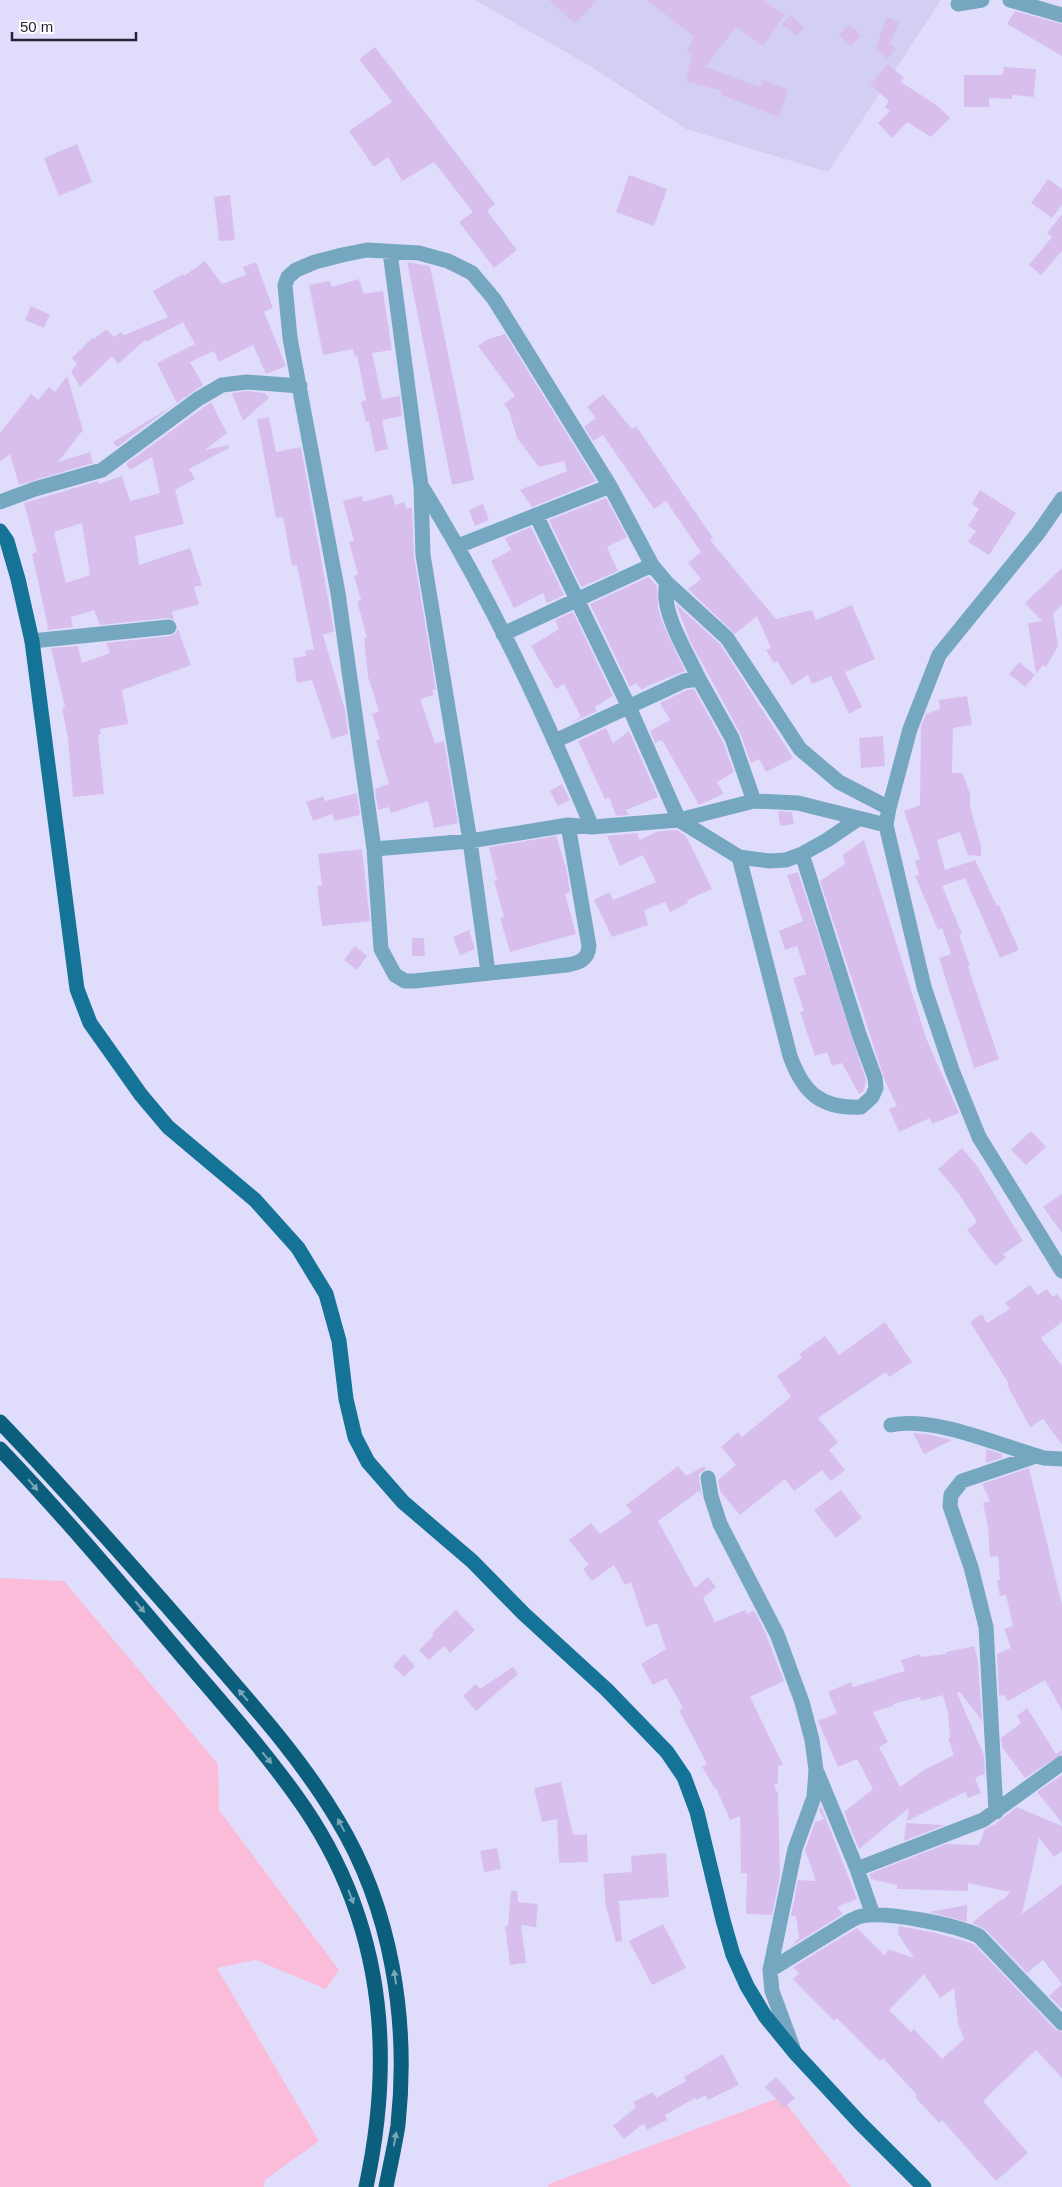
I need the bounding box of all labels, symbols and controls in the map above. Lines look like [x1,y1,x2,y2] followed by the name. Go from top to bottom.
[12,10,136,42] scale bar
[20,18,53,35] text: 50 m
[27,1478,39,1490] one-way arrow
[135,1600,146,1613] one-way arrow
[238,1689,249,1702] one-way arrow
[262,1751,273,1764] one-way arrow
[337,1818,345,1832] one-way arrow
[348,1889,355,1904] one-way arrow
[391,1969,399,1985] one-way arrow
[391,2131,399,2147] one-way arrow

